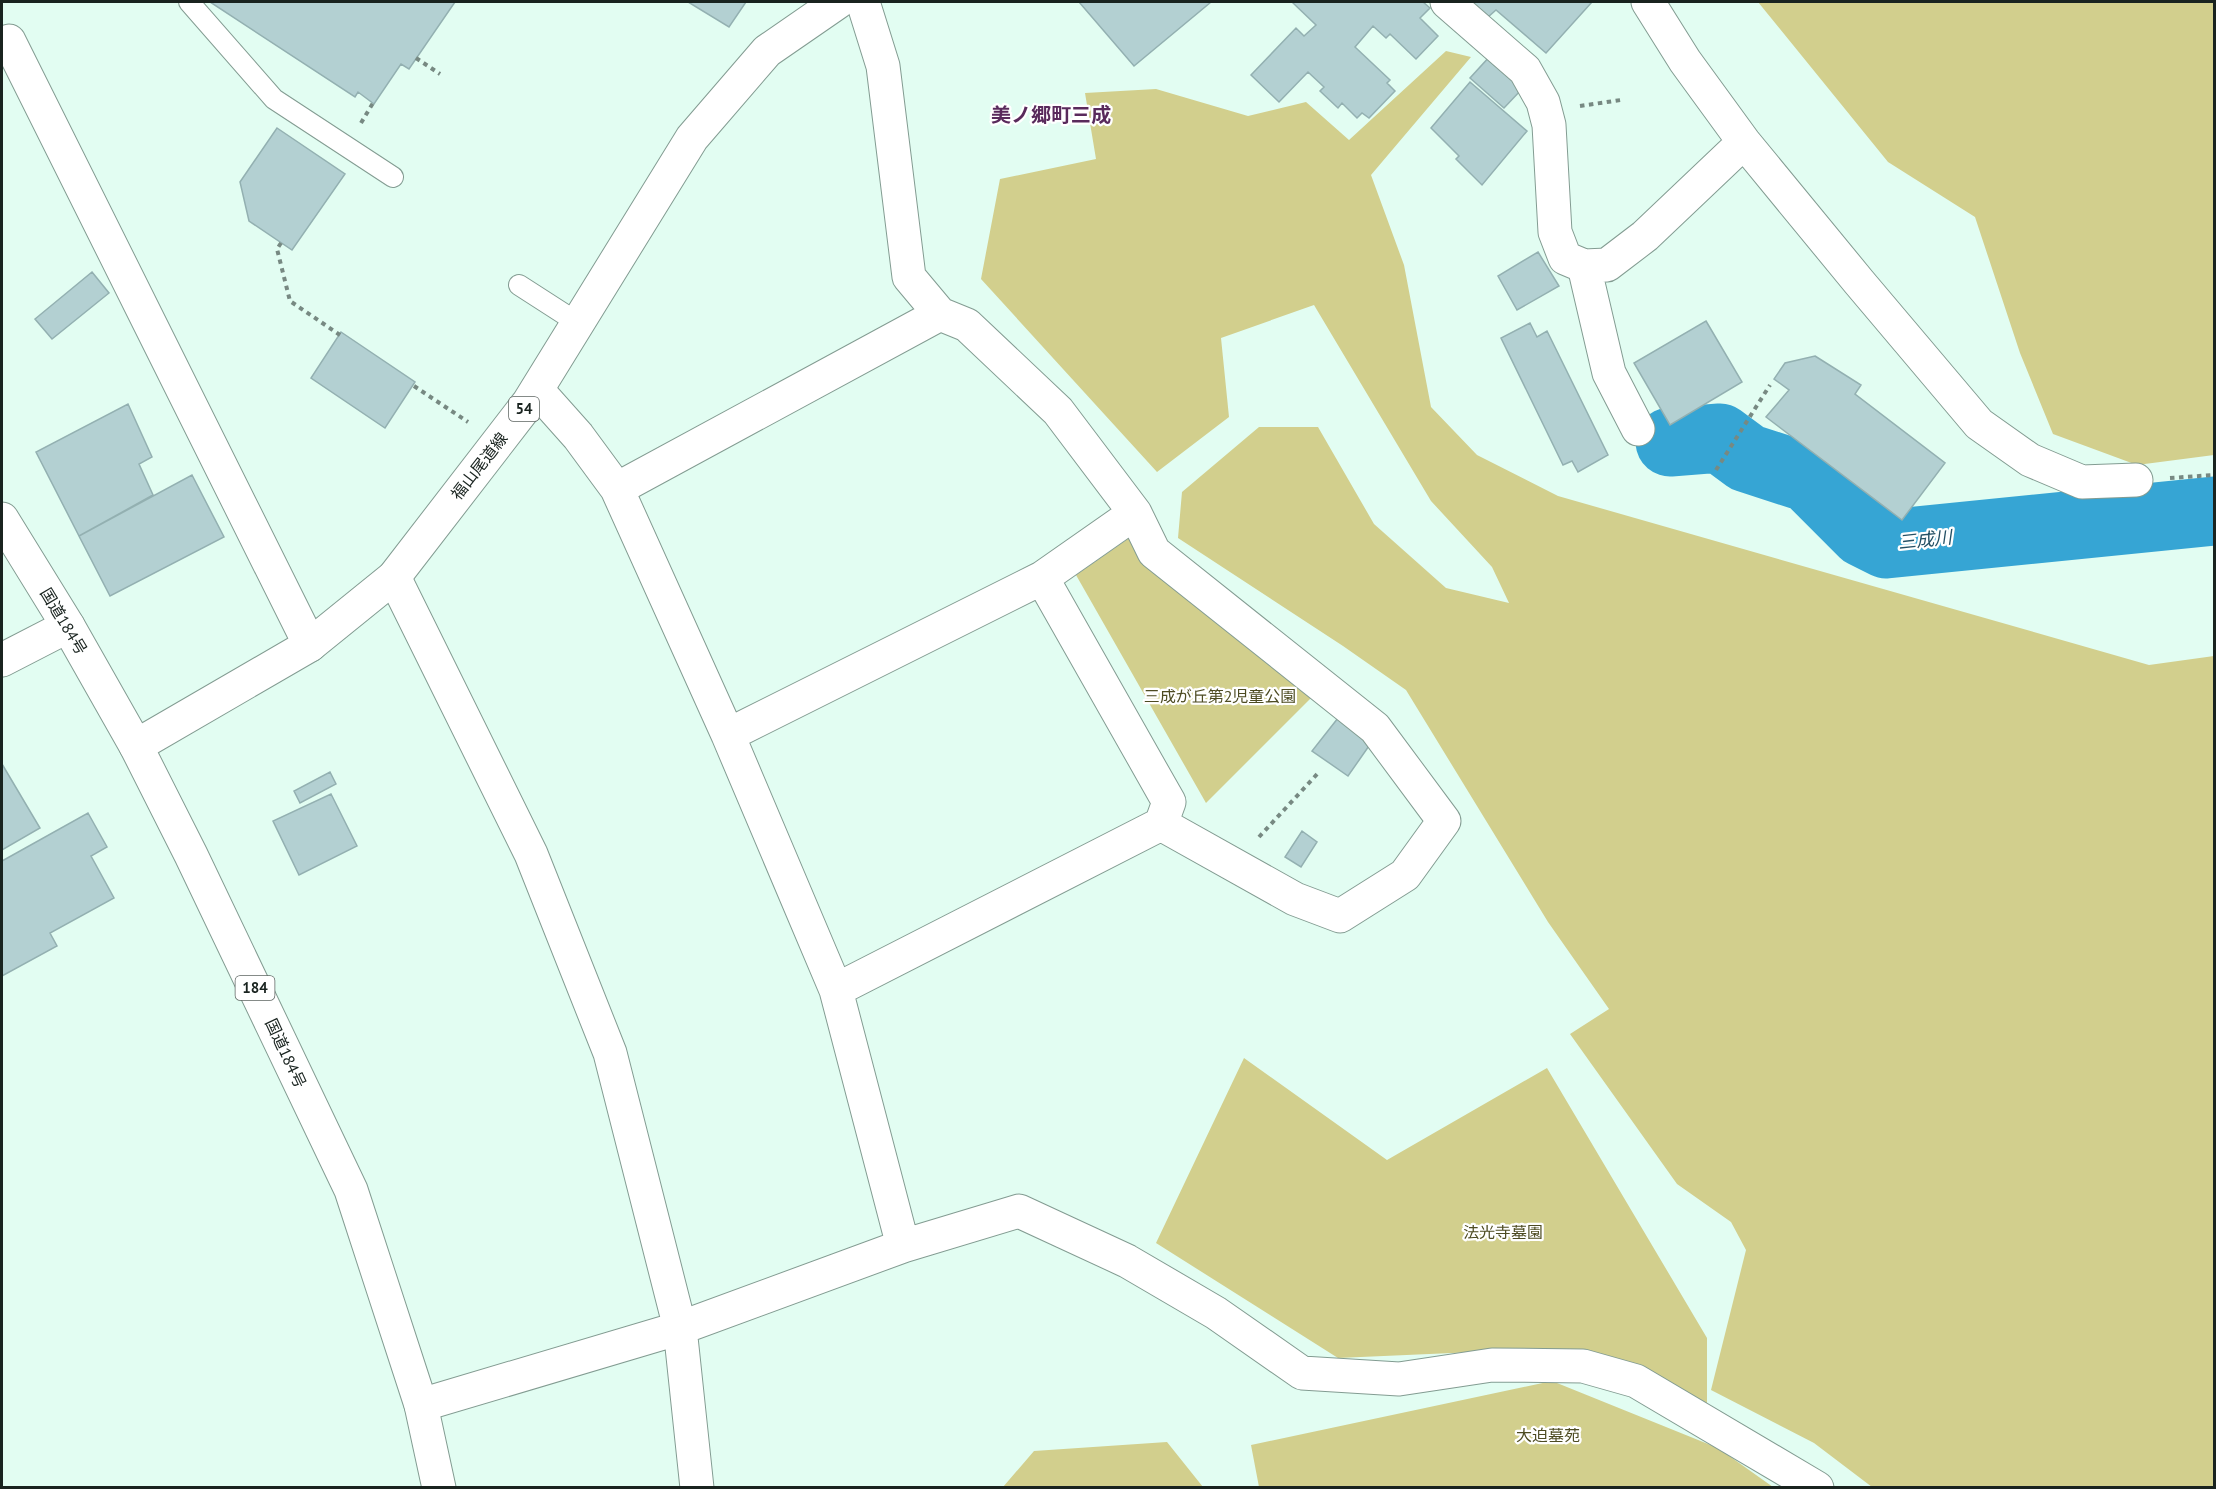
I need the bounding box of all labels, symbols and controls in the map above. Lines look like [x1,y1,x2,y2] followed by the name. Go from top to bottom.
[991,102,1111,128] district label: 美ノ郷町三成
[509,397,539,421] road number: 54
[446,428,512,504] street label: 福山尾道線
[1897,525,1955,554] water label: 三成川
[36,584,92,658] street label: 国道184号
[1144,686,1296,706] park label: 三成が丘第2児童公園
[236,976,274,1000] road number: 184
[261,1015,311,1091] street label: 国道184号
[1463,1222,1543,1242] park label: 法光寺墓園
[1516,1425,1580,1445] park label: 大迫墓苑

